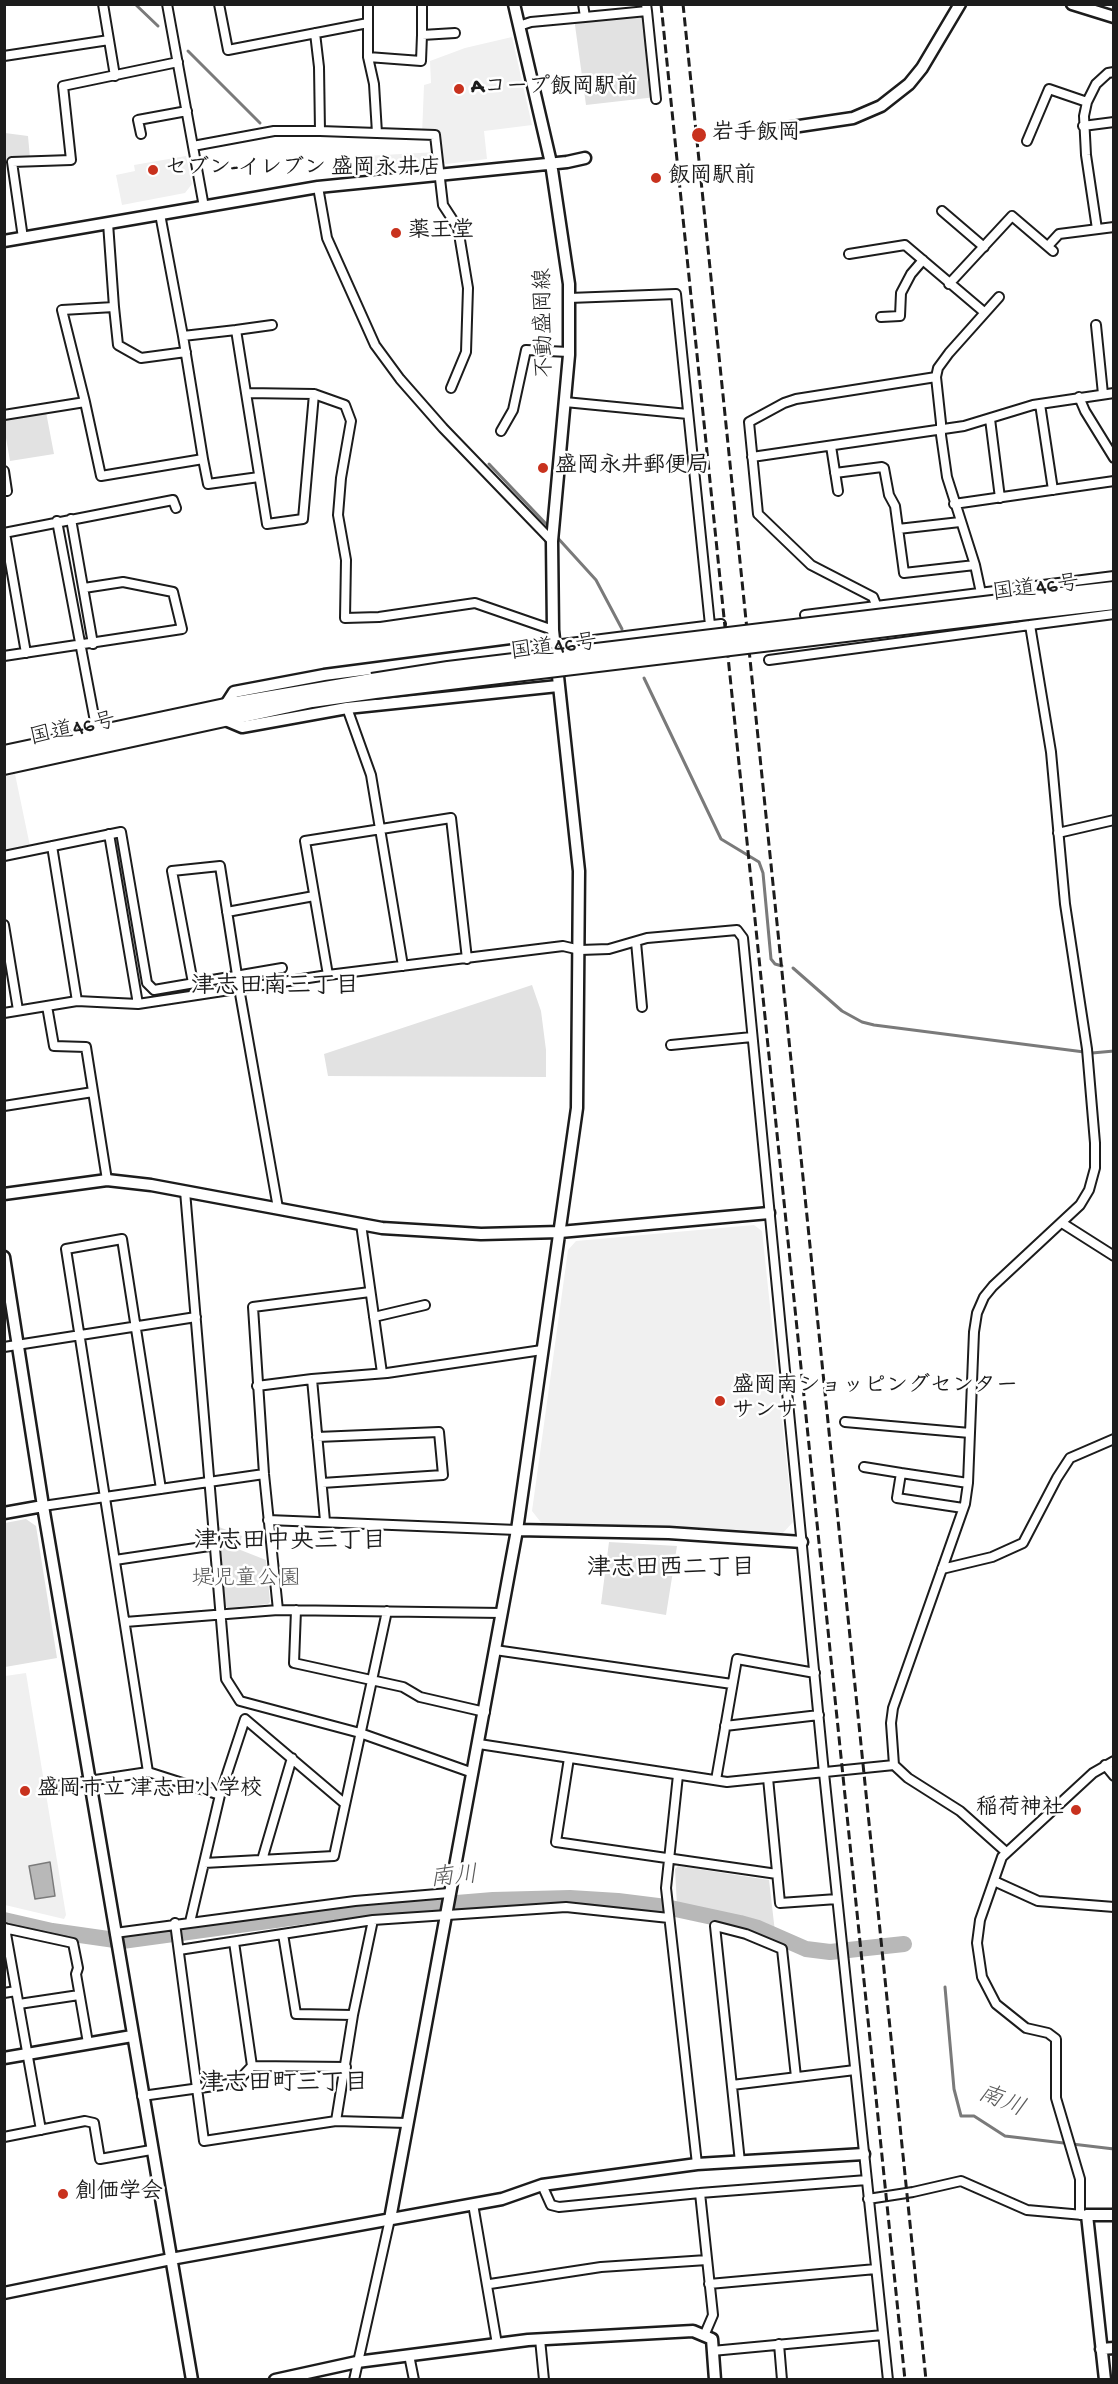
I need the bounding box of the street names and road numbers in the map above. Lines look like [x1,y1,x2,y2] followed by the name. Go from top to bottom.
[532,268,560,378] street label: 不動盛岡線
[991,572,1081,608] street label: 国道46号
[509,631,599,667] street label: 国道46号
[27,709,119,753] street label: 国道46号

